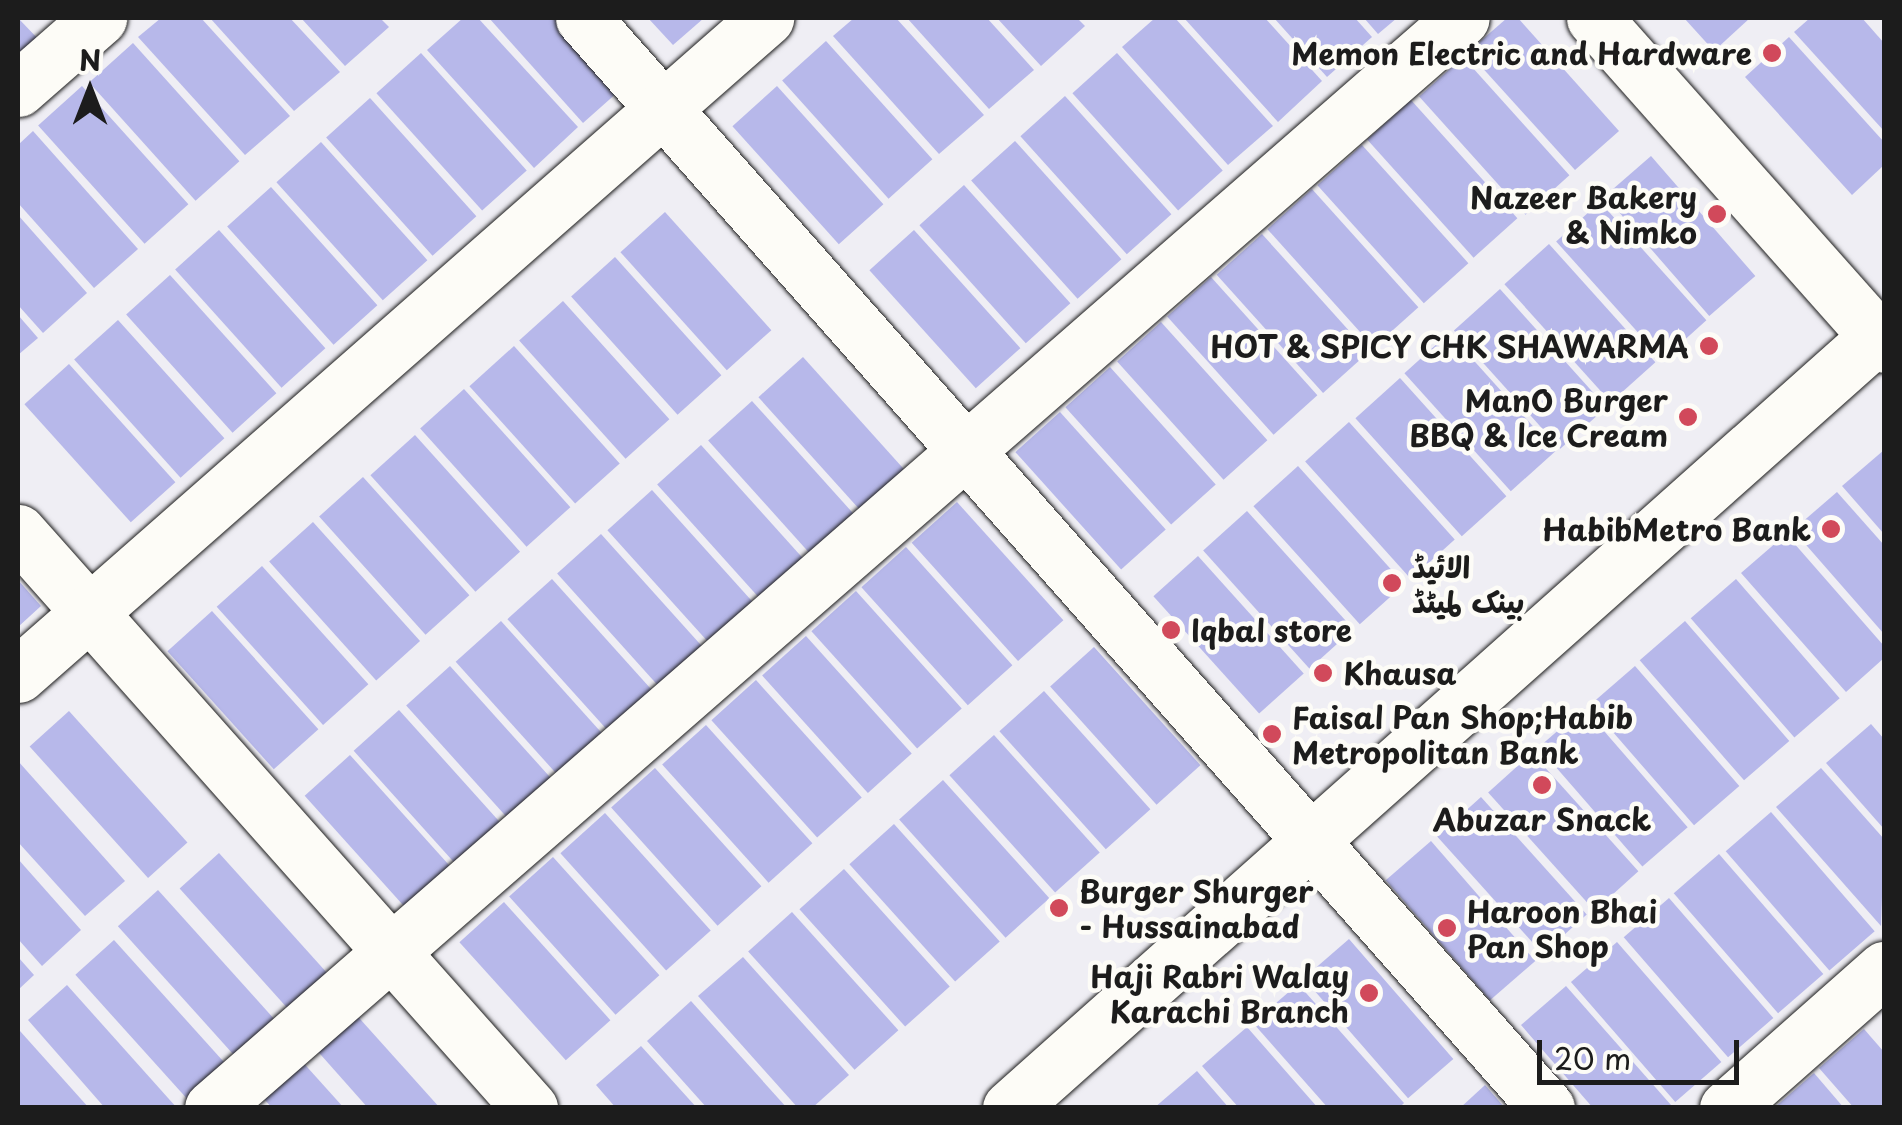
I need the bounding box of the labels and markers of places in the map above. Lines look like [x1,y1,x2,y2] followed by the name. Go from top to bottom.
[1290,35,1752,71] place label: Memon Electric and Hardware
[1761,42,1783,64] marker: Memon Electric and Hardware
[1468,179,1697,250] place label: Nazeer Bakery & Nimko
[1706,203,1728,225] marker: Nazeer Bakery & Nimko
[1207,328,1689,364] place label: HOT & SPICY CHK SHAWARMA
[1698,335,1720,357] marker: HOT & SPICY CHK SHAWARMA
[1406,382,1668,452] place label: ManO Burger BBQ & lce Cream
[1677,406,1699,428] marker: ManO Burger BBQ & lce Cream
[1541,511,1811,547] place label: HabibMetro Bank
[1820,518,1842,540] marker: HabibMetro Bank
[1412,548,1524,618] place label: الائیڈ بینک لمیٹڈ
[1381,572,1403,594] marker: الائیڈ بینک لمیٹڈ
[1191,612,1352,648] place label: Iqbal store
[1160,619,1182,641] marker: Iqbal store
[1343,655,1457,691] place label: Khausa
[1312,662,1334,684] marker: Khausa
[1292,699,1632,770] place label: Faisal Pan Shop;Habib Metropolitan Bank
[1261,723,1283,745] marker: Faisal Pan Shop;Habib Metropolitan Bank
[1531,774,1553,796] marker: Abuzar Snack
[1433,801,1651,837] place label: Abuzar Snack
[1079,873,1314,944] place label: Burger Shurger - Hussainabad
[1467,893,1658,964] place label: Haroon Bhai Pan Shop
[1048,897,1070,919] marker: Burger Shurger - Hussainabad
[1436,917,1458,939] marker: Haroon Bhai Pan Shop
[1087,958,1349,1028] place label: Haji Rabri Walay Karachi Branch
[1358,982,1380,1004] marker: Haji Rabri Walay Karachi Branch

